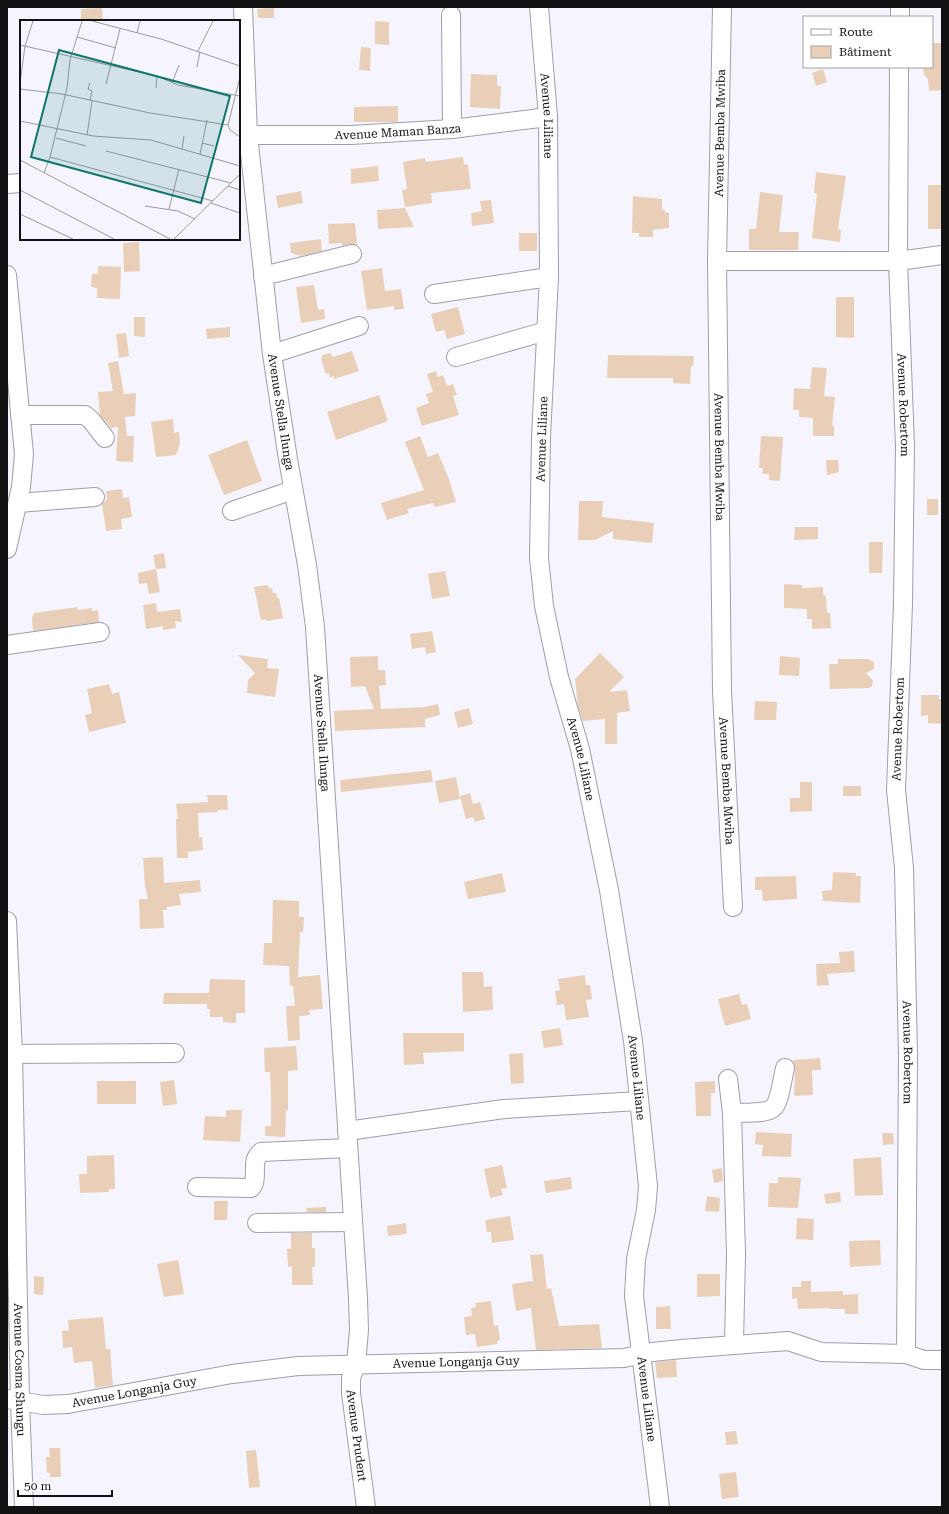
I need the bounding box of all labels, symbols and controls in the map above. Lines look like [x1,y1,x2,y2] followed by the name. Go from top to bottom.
[803,16,933,68] legend
[20,20,240,240] inset map
[839,25,873,39] text: Route
[839,45,892,59] text: Bâtiment
[712,68,728,197] street label: Avenue Bemba Mwiba
[537,72,555,159] street label: Avenue Liliane
[335,121,462,142] street label: Avenue Maman Banza
[265,353,297,472] street label: Avenue Stella Ilunga
[894,353,912,457] street label: Avenue Robertom
[712,393,727,522] street label: Avenue Bemba Mwiba
[534,396,551,482] street label: Avenue Liliane
[311,674,333,793] street label: Avenue Stella Ilunga
[889,677,907,781] street label: Avenue Robertom
[564,715,598,802] street label: Avenue Liliane
[716,717,737,846] street label: Avenue Bemba Mwiba
[900,1000,915,1104] street label: Avenue Robertom
[625,1034,648,1121] street label: Avenue Liliane
[11,1303,28,1437] street label: Avenue Cosma Shungu
[393,1354,521,1371] street label: Avenue Longanja Guy
[635,1356,659,1443] street label: Avenue Liliane
[71,1373,199,1410] street label: Avenue Longanja Guy
[344,1388,370,1483] street label: Avenue Prudent
[18,1472,112,1498] scale bar
[24,1479,51,1493] text: 50 m

